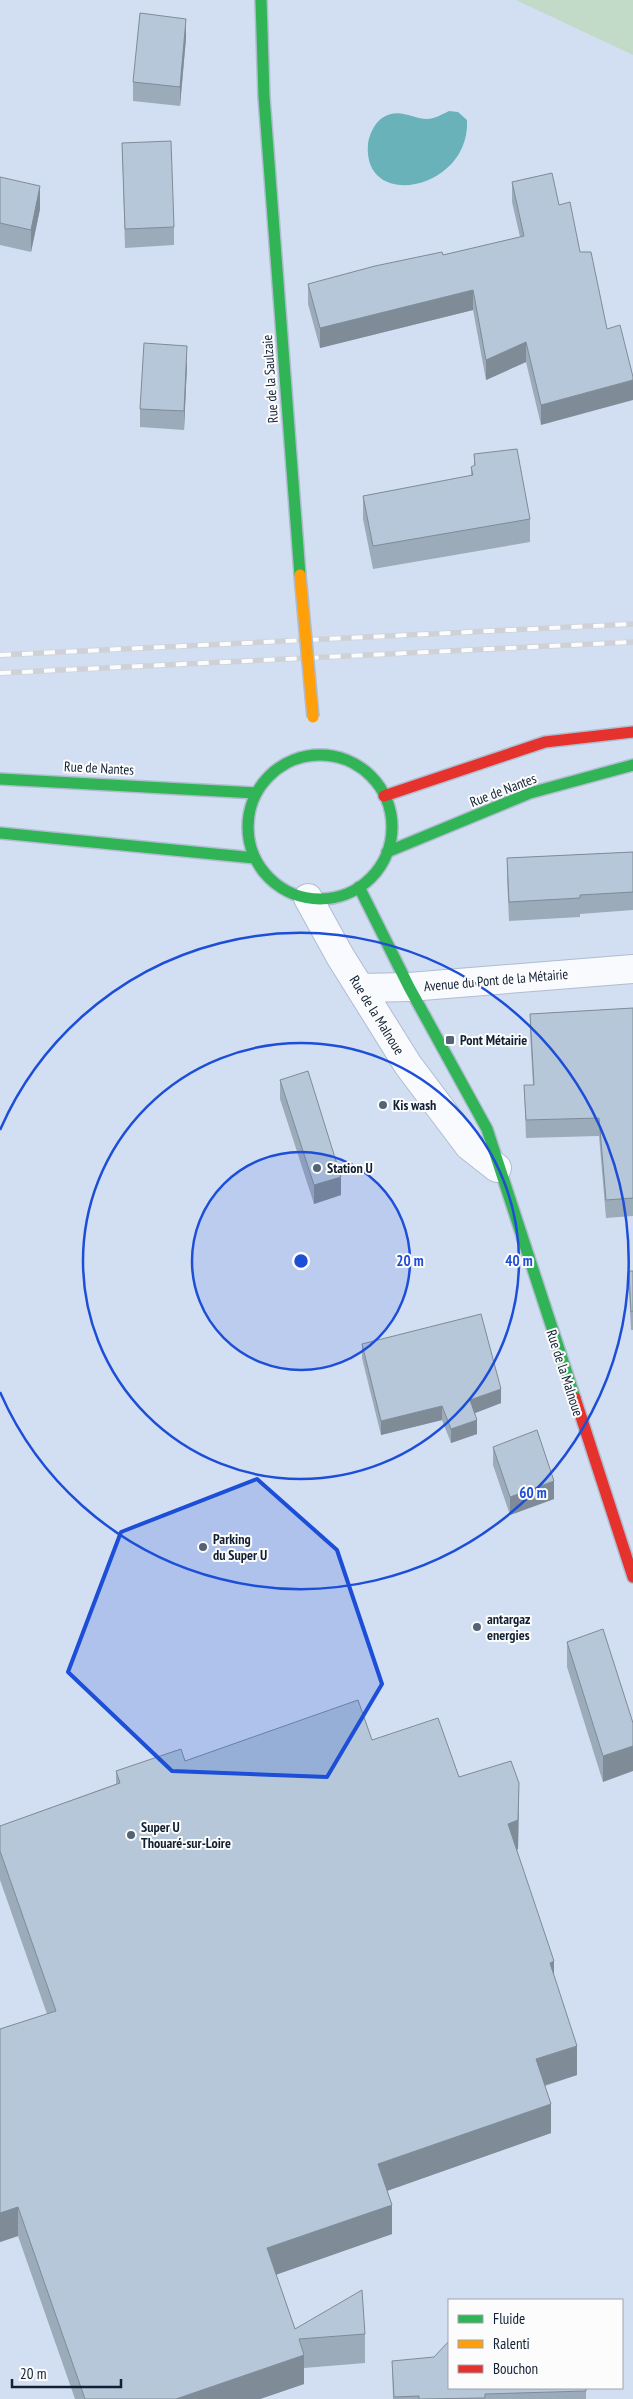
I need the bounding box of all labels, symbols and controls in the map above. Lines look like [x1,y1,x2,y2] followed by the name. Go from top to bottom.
[258,334,282,424] street label: Rue de la Saulzaie
[64,757,135,779] street label: Rue de Nantes
[467,769,539,811] street label: Rue de Nantes
[423,965,569,995] street label: Avenue du Pont de la Métairie
[346,972,409,1058] street label: Rue de la Malnoue
[460,1031,527,1049] place label: Pont Métairie
[444,1034,456,1046] marker: Pont Métairie
[393,1096,436,1114] place label: Kis wash
[377,1099,389,1111] marker: Kis wash
[327,1159,373,1177] place label: Station U
[311,1162,323,1174] marker: Station U
[396,1251,424,1270] text: 20 m
[505,1251,533,1270] text: 40 m
[292,1252,310,1270] centre of rings
[543,1327,588,1419] street label: Rue de la Malnoue
[519,1483,547,1502] text: 60 m
[213,1530,267,1564] place label: Parking du Super U
[197,1541,209,1553] marker: Parking du Super U
[487,1610,530,1644] place label: antargaz energies
[471,1621,483,1633] marker: antargaz energies
[141,1818,231,1852] place label: Super U Thouaré-sur-Loire
[125,1829,137,1841] marker: Super U Thouaré-sur-Loire
[448,2299,623,2389] legend
[493,2309,525,2328] text: Fluide
[493,2334,530,2353] text: Ralenti
[12,2356,121,2388] scale bar
[493,2359,538,2378] text: Bouchon
[20,2364,46,2383] text: 20 m

